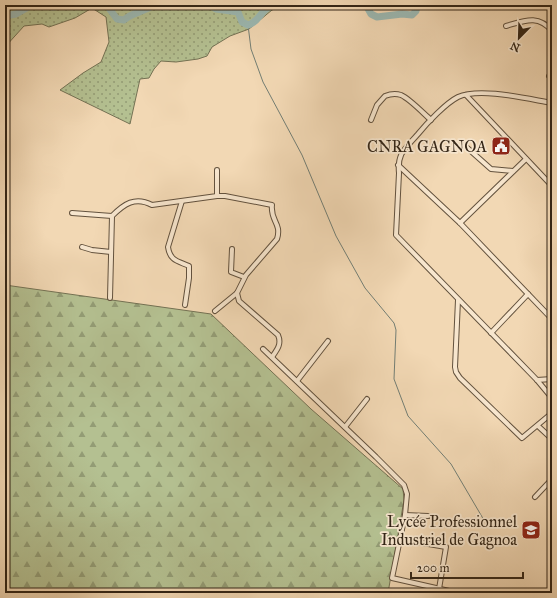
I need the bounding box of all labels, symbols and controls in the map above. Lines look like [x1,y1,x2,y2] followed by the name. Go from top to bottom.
[499,18,539,58] north arrow
[508,39,522,55] text: N
[490,135,512,157] public building icon: CNRA GAGNOA
[367,137,487,156] place label: CNRA GAGNOA
[381,512,518,550] place label: Lycée Professionnel Industriel de Gagnoa
[520,519,542,541] school or university icon: Lycée Professionnel Industriel de Gagnoa
[411,554,523,580] scale bar
[417,561,450,575] text: 200 m

